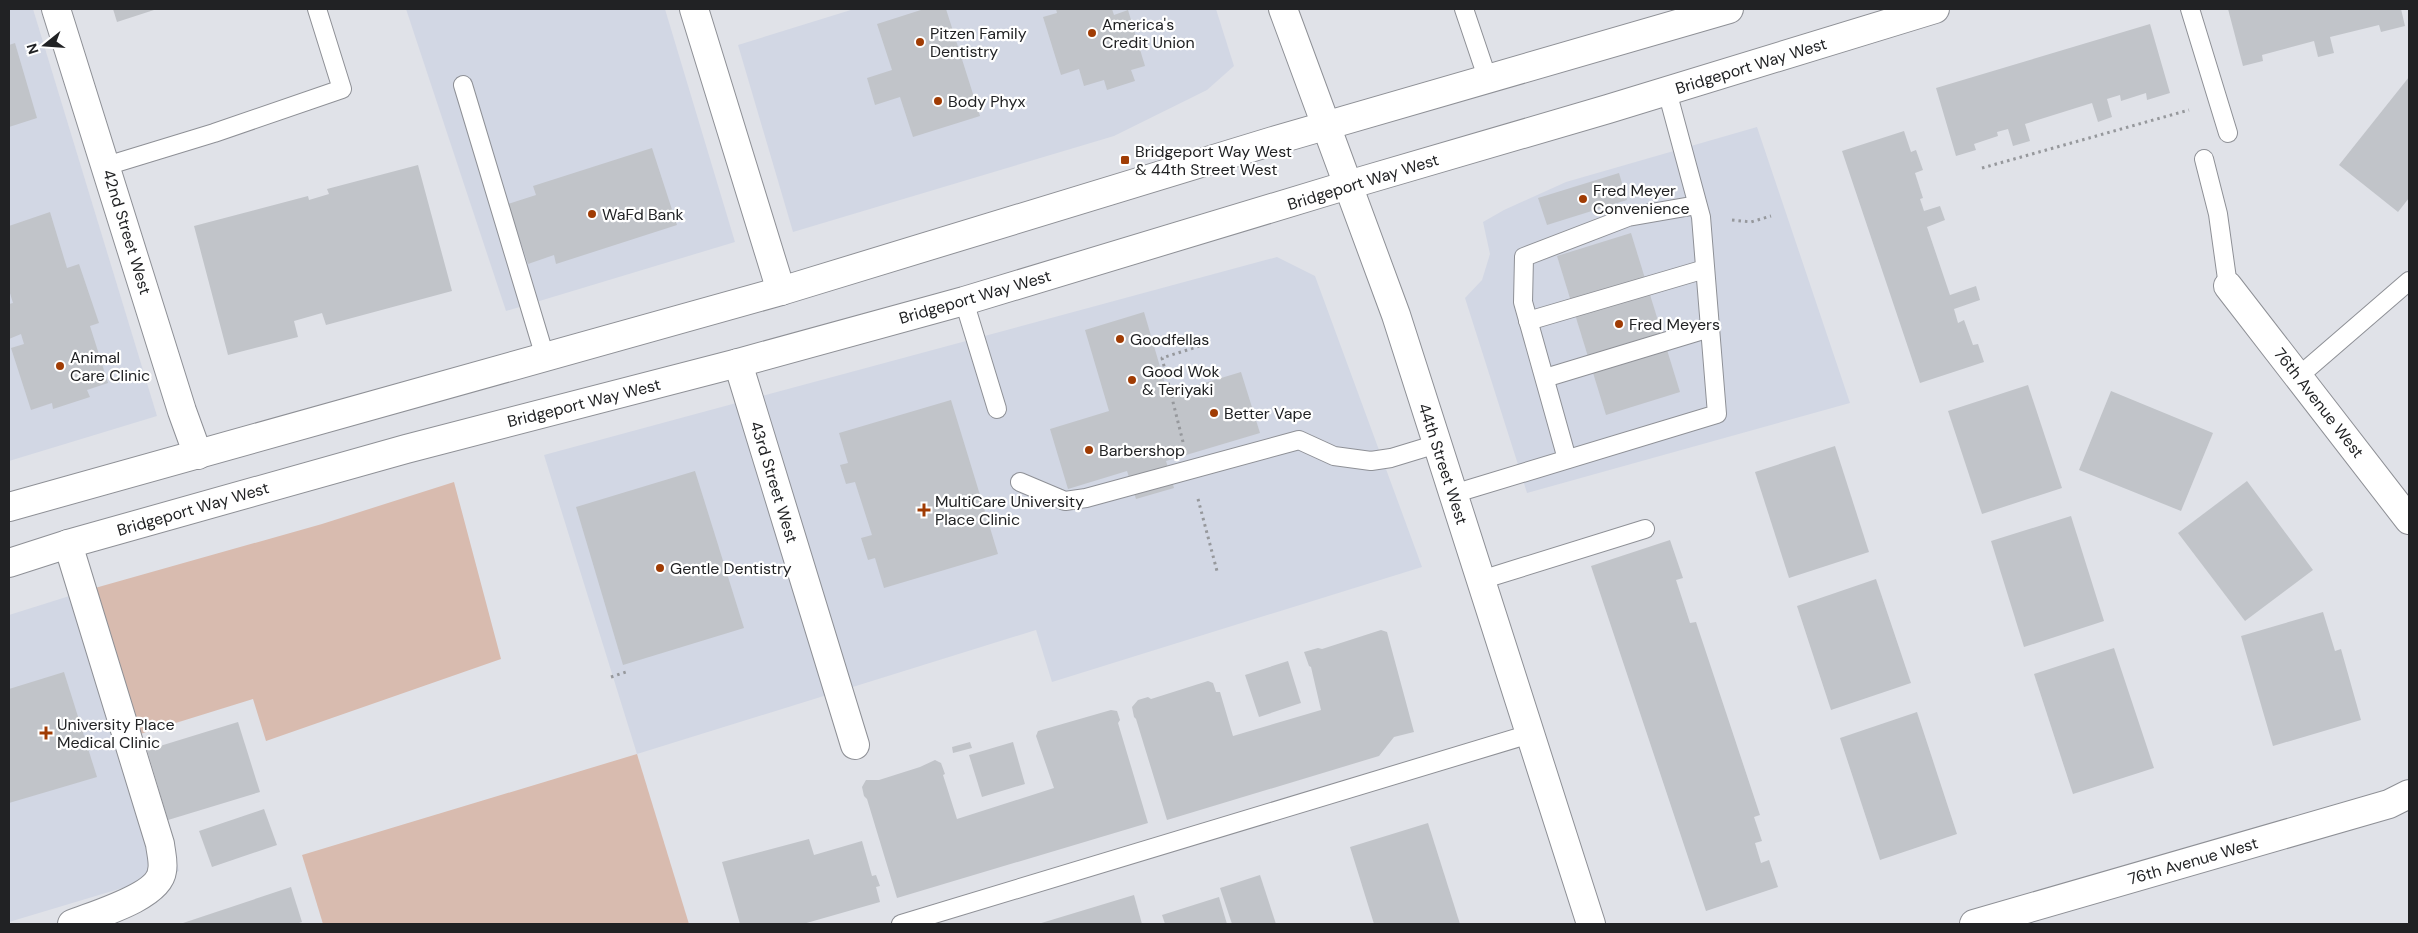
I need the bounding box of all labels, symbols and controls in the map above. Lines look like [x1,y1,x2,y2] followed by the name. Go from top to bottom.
[1102,14,1195,53] place label: America's Credit Union
[20,20,70,70] north arrow
[930,23,1027,62] place label: Pitzen Family Dentistry
[1086,27,1098,39] marker: America's Credit Union
[1673,33,1829,99] street label: Bridgeport Way West
[914,36,926,48] marker: Pitzen Family Dentistry
[22,41,43,56] text: N
[948,91,1025,112] place label: Body Phyx
[932,95,944,107] marker: Body Phyx
[1135,141,1292,180] place label: Bridgeport Way West & 44th Street West
[1285,149,1441,215] street label: Bridgeport Way West
[1119,154,1131,166] marker: Bridgeport Way West & 44th Street West
[98,167,156,297] street label: 42nd Street West
[1593,180,1690,219] place label: Fred Meyer Convenience
[1577,193,1589,205] marker: Fred Meyer Convenience
[602,204,684,225] place label: WaFd Bank
[586,208,598,220] marker: WaFd Bank
[897,265,1053,329] street label: Bridgeport Way West
[1629,314,1720,335] place label: Fred Meyers
[1613,318,1625,330] marker: Fred Meyers
[1130,329,1209,350] place label: Goodfellas
[1114,333,1126,345] marker: Goodfellas
[2269,344,2369,462] street label: 76th Avenue West
[70,347,150,386] place label: Animal Care Clinic
[54,360,66,372] marker: Animal Care Clinic
[1142,361,1220,400] place label: Good Wok & Teriyaki
[505,374,663,432] street label: Bridgeport Way West
[1126,374,1138,386] marker: Good Wok & Teriyaki
[1413,401,1473,527] street label: 44th Street West
[1224,403,1312,424] place label: Better Vape
[1208,407,1220,419] marker: Better Vape
[745,418,803,546] street label: 43rd Street West
[1099,440,1185,461] place label: Barbershop
[1083,444,1095,456] marker: Barbershop
[115,477,271,541] street label: Bridgeport Way West
[935,491,1084,530] place label: MultiCare University Place Clinic
[917,503,931,517] marker: MultiCare University Place Clinic
[670,558,792,579] place label: Gentle Dentistry
[654,562,666,574] marker: Gentle Dentistry
[57,714,175,753] place label: University Place Medical Clinic
[39,726,53,740] marker: University Place Medical Clinic
[2126,832,2260,890] street label: 76th Avenue West

